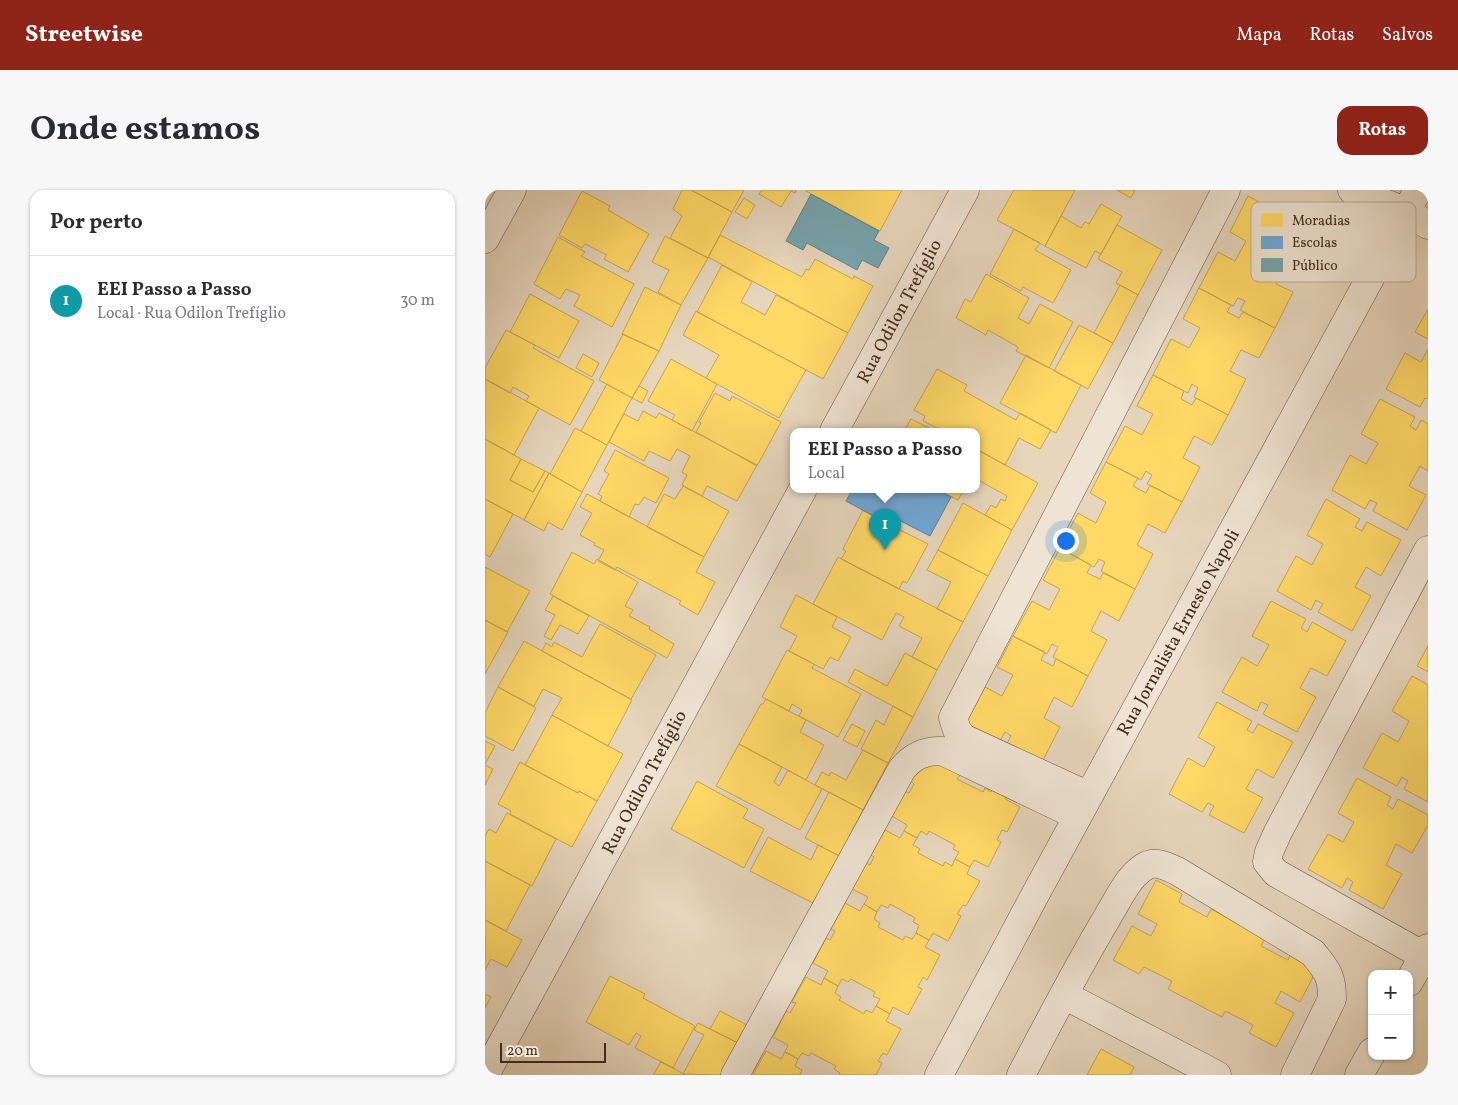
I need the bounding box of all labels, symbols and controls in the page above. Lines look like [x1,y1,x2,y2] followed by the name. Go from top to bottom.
[25,18,143,52] text: Streetwise
[1237,23,1282,48] text: Mapa
[1310,23,1354,48] text: Rotas
[1382,23,1433,48] text: Salvos
[30,106,260,154] text: Onde estamos
[1337,106,1428,155] button: Rotas
[1251,202,1416,282] legend
[50,208,143,237] text: Por perto
[1292,212,1350,231] text: Moradias
[1292,234,1337,253] text: Escolas
[852,235,949,388] street label: Rua Odilon Trefíglio
[1292,257,1338,276] text: Público
[97,277,252,303] text: EEI Passo a Passo
[63,290,69,312] text: 1
[400,290,435,312] text: 30 m
[97,303,286,325] text: Local · Rua Odilon Trefíglio
[790,428,980,493] popup
[808,437,962,463] text: EEI Passo a Passo
[808,463,845,485] text: Local
[869,509,901,550] pin: 1
[1112,525,1247,741] street label: Rua Jornalista Ernesto Napoli
[1053,528,1079,554] your location
[597,706,694,859] street label: Rua Odilon Trefíglio
[1368,970,1413,1060] map controls
[1368,970,1413,1015] button: +
[1368,1015,1413,1060] button: −
[500,1040,606,1063] scale bar
[507,1042,538,1061] text: 20 m

